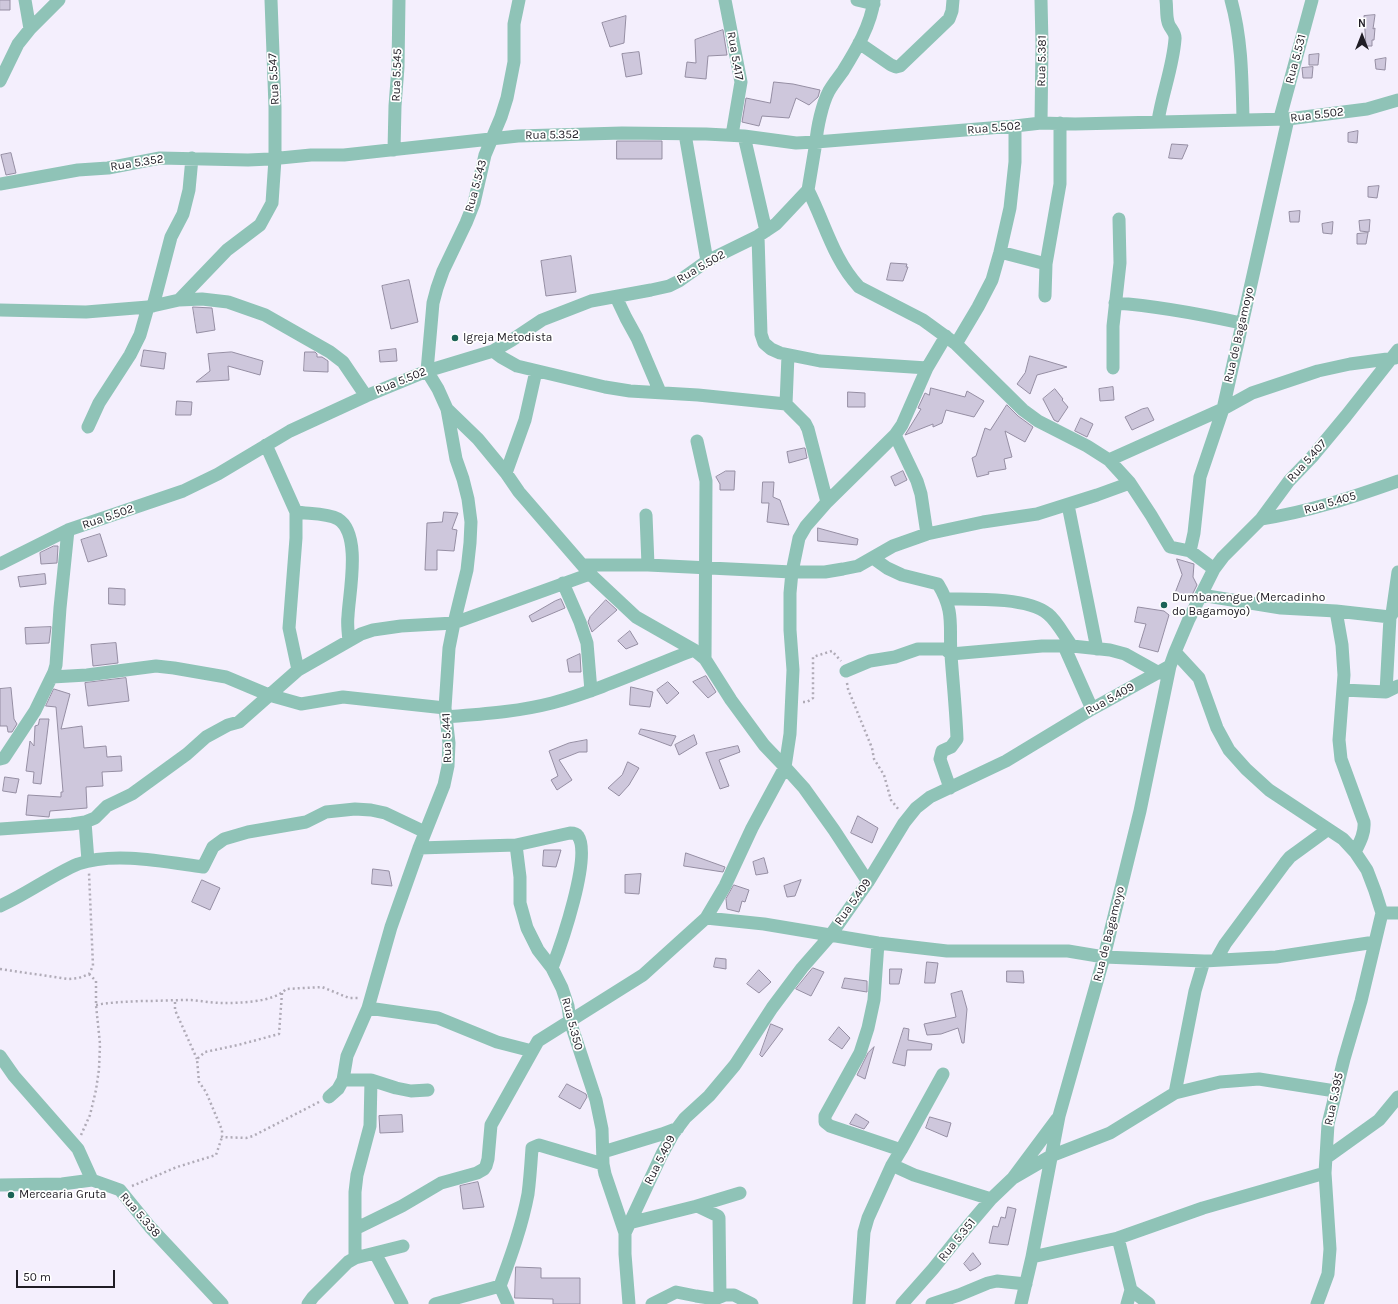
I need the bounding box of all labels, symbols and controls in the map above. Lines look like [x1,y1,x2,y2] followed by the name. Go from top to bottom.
[1342,16,1382,56] north arrow
[1358,17,1366,30] text: N
[724,30,746,82] street label: Rua 5.417
[1282,33,1310,85] street label: Rua 5.531
[1034,35,1050,87] street label: Rua 5.381
[389,48,405,102] street label: Rua 5.545
[265,53,283,105] street label: Rua 5.547
[1289,105,1345,125] street label: Rua 5.502
[967,118,1021,138] street label: Rua 5.502
[525,127,579,143] street label: Rua 5.352
[109,152,165,174] street label: Rua 5.352
[462,158,490,214] street label: Rua 5.543
[674,247,728,287] street label: Rua 5.502
[1221,286,1257,384] street label: Rua de Bagamoyo
[463,331,552,345] place label: Igreja Metodista
[450,333,460,343] marker: Igreja Metodista
[373,364,429,398] street label: Rua 5.502
[1284,437,1330,485] street label: Rua 5.407
[1302,489,1358,517] street label: Rua 5.405
[80,501,136,533] street label: Rua 5.502
[1172,591,1325,619] place label: Dumbanengue (Mercadinho do Bagamoyo)
[1159,600,1169,610] marker: Dumbanengue (Mercadinho do Bagamoyo)
[1083,680,1137,718] street label: Rua 5.409
[439,713,455,763] street label: Rua 5.441
[832,876,874,928] street label: Rua 5.409
[1090,885,1128,983] street label: Rua de Bagamoyo
[558,996,586,1052] street label: Rua 5.350
[1321,1071,1347,1127] street label: Rua 5.395
[641,1133,679,1187] street label: Rua 5.409
[19,1188,106,1202] place label: Mercearia Gruta
[6,1190,16,1200] marker: Mercearia Gruta
[117,1190,163,1240] street label: Rua 5.338
[935,1216,979,1264] street label: Rua 5.351
[18,1262,117,1288] scale bar
[23,1270,51,1284] text: 50 m

